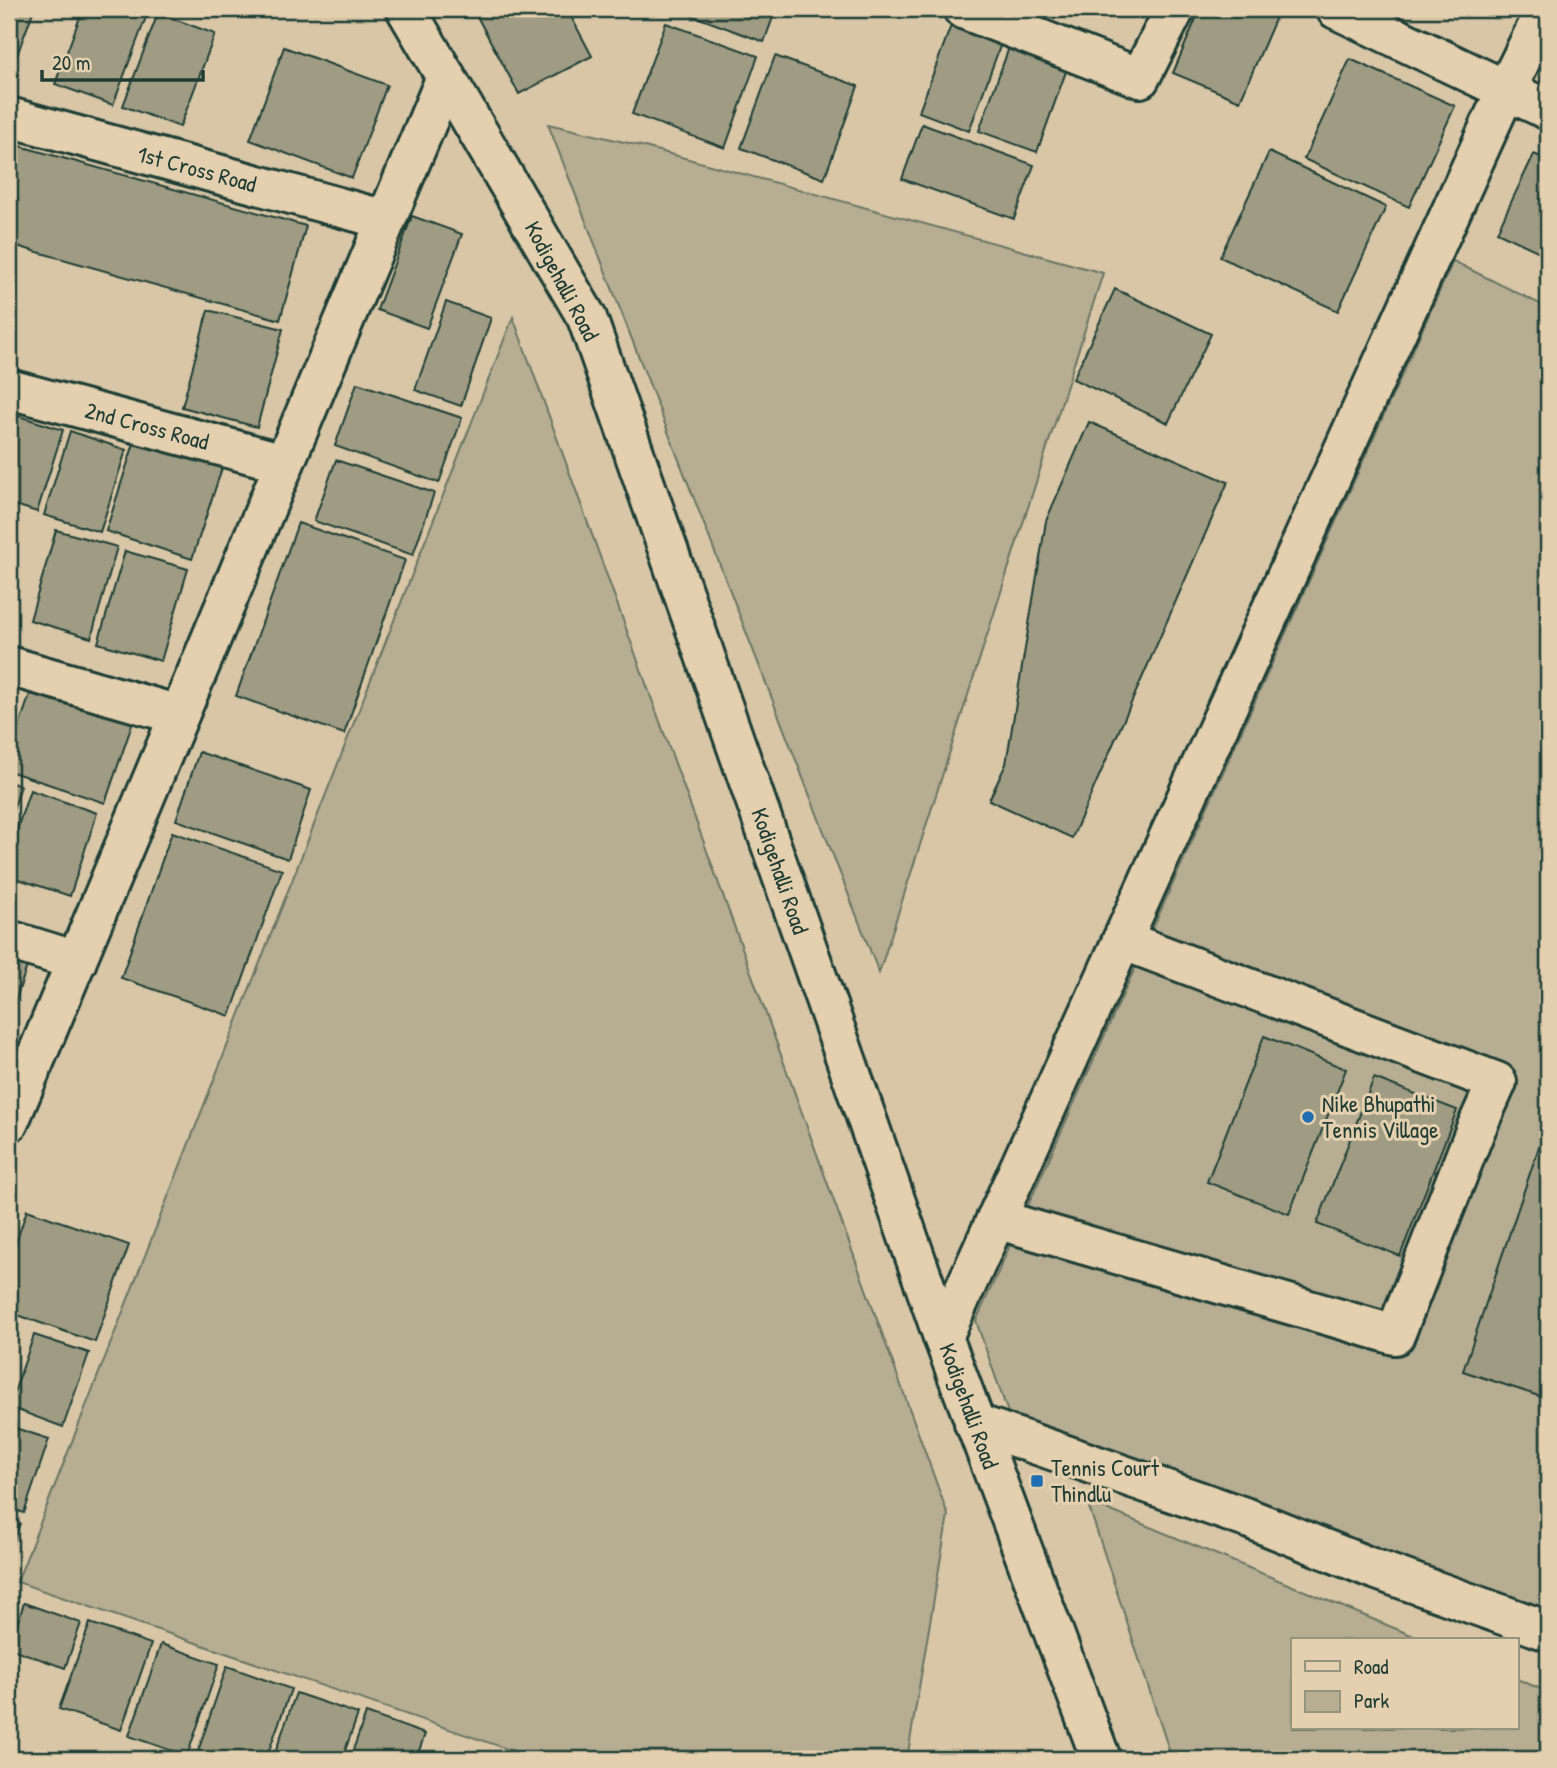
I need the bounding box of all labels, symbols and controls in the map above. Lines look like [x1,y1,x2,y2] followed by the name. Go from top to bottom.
[42,38,203,82] scale bar
[52,48,90,77] text: 20 m
[134,138,260,199] street label: 1st Cross Road
[518,215,607,346] street label: Kodigehalli Road
[82,394,212,457] street label: 2nd Cross Road
[744,804,817,938] street label: Kodigehalli Road
[1322,1088,1438,1145] place label: Nike Bhupathi Tennis Village
[1300,1109,1316,1125] marker: Nike Bhupathi Tennis Village
[932,1339,1007,1473] street label: Kodigehalli Road
[1051,1452,1160,1509] place label: Tennis Court Thindlu
[1029,1473,1045,1489] marker: Tennis Court Thindlu
[1291,1638,1518,1730] legend
[1354,1652,1388,1681] text: Road
[1354,1686,1389,1715] text: Park

